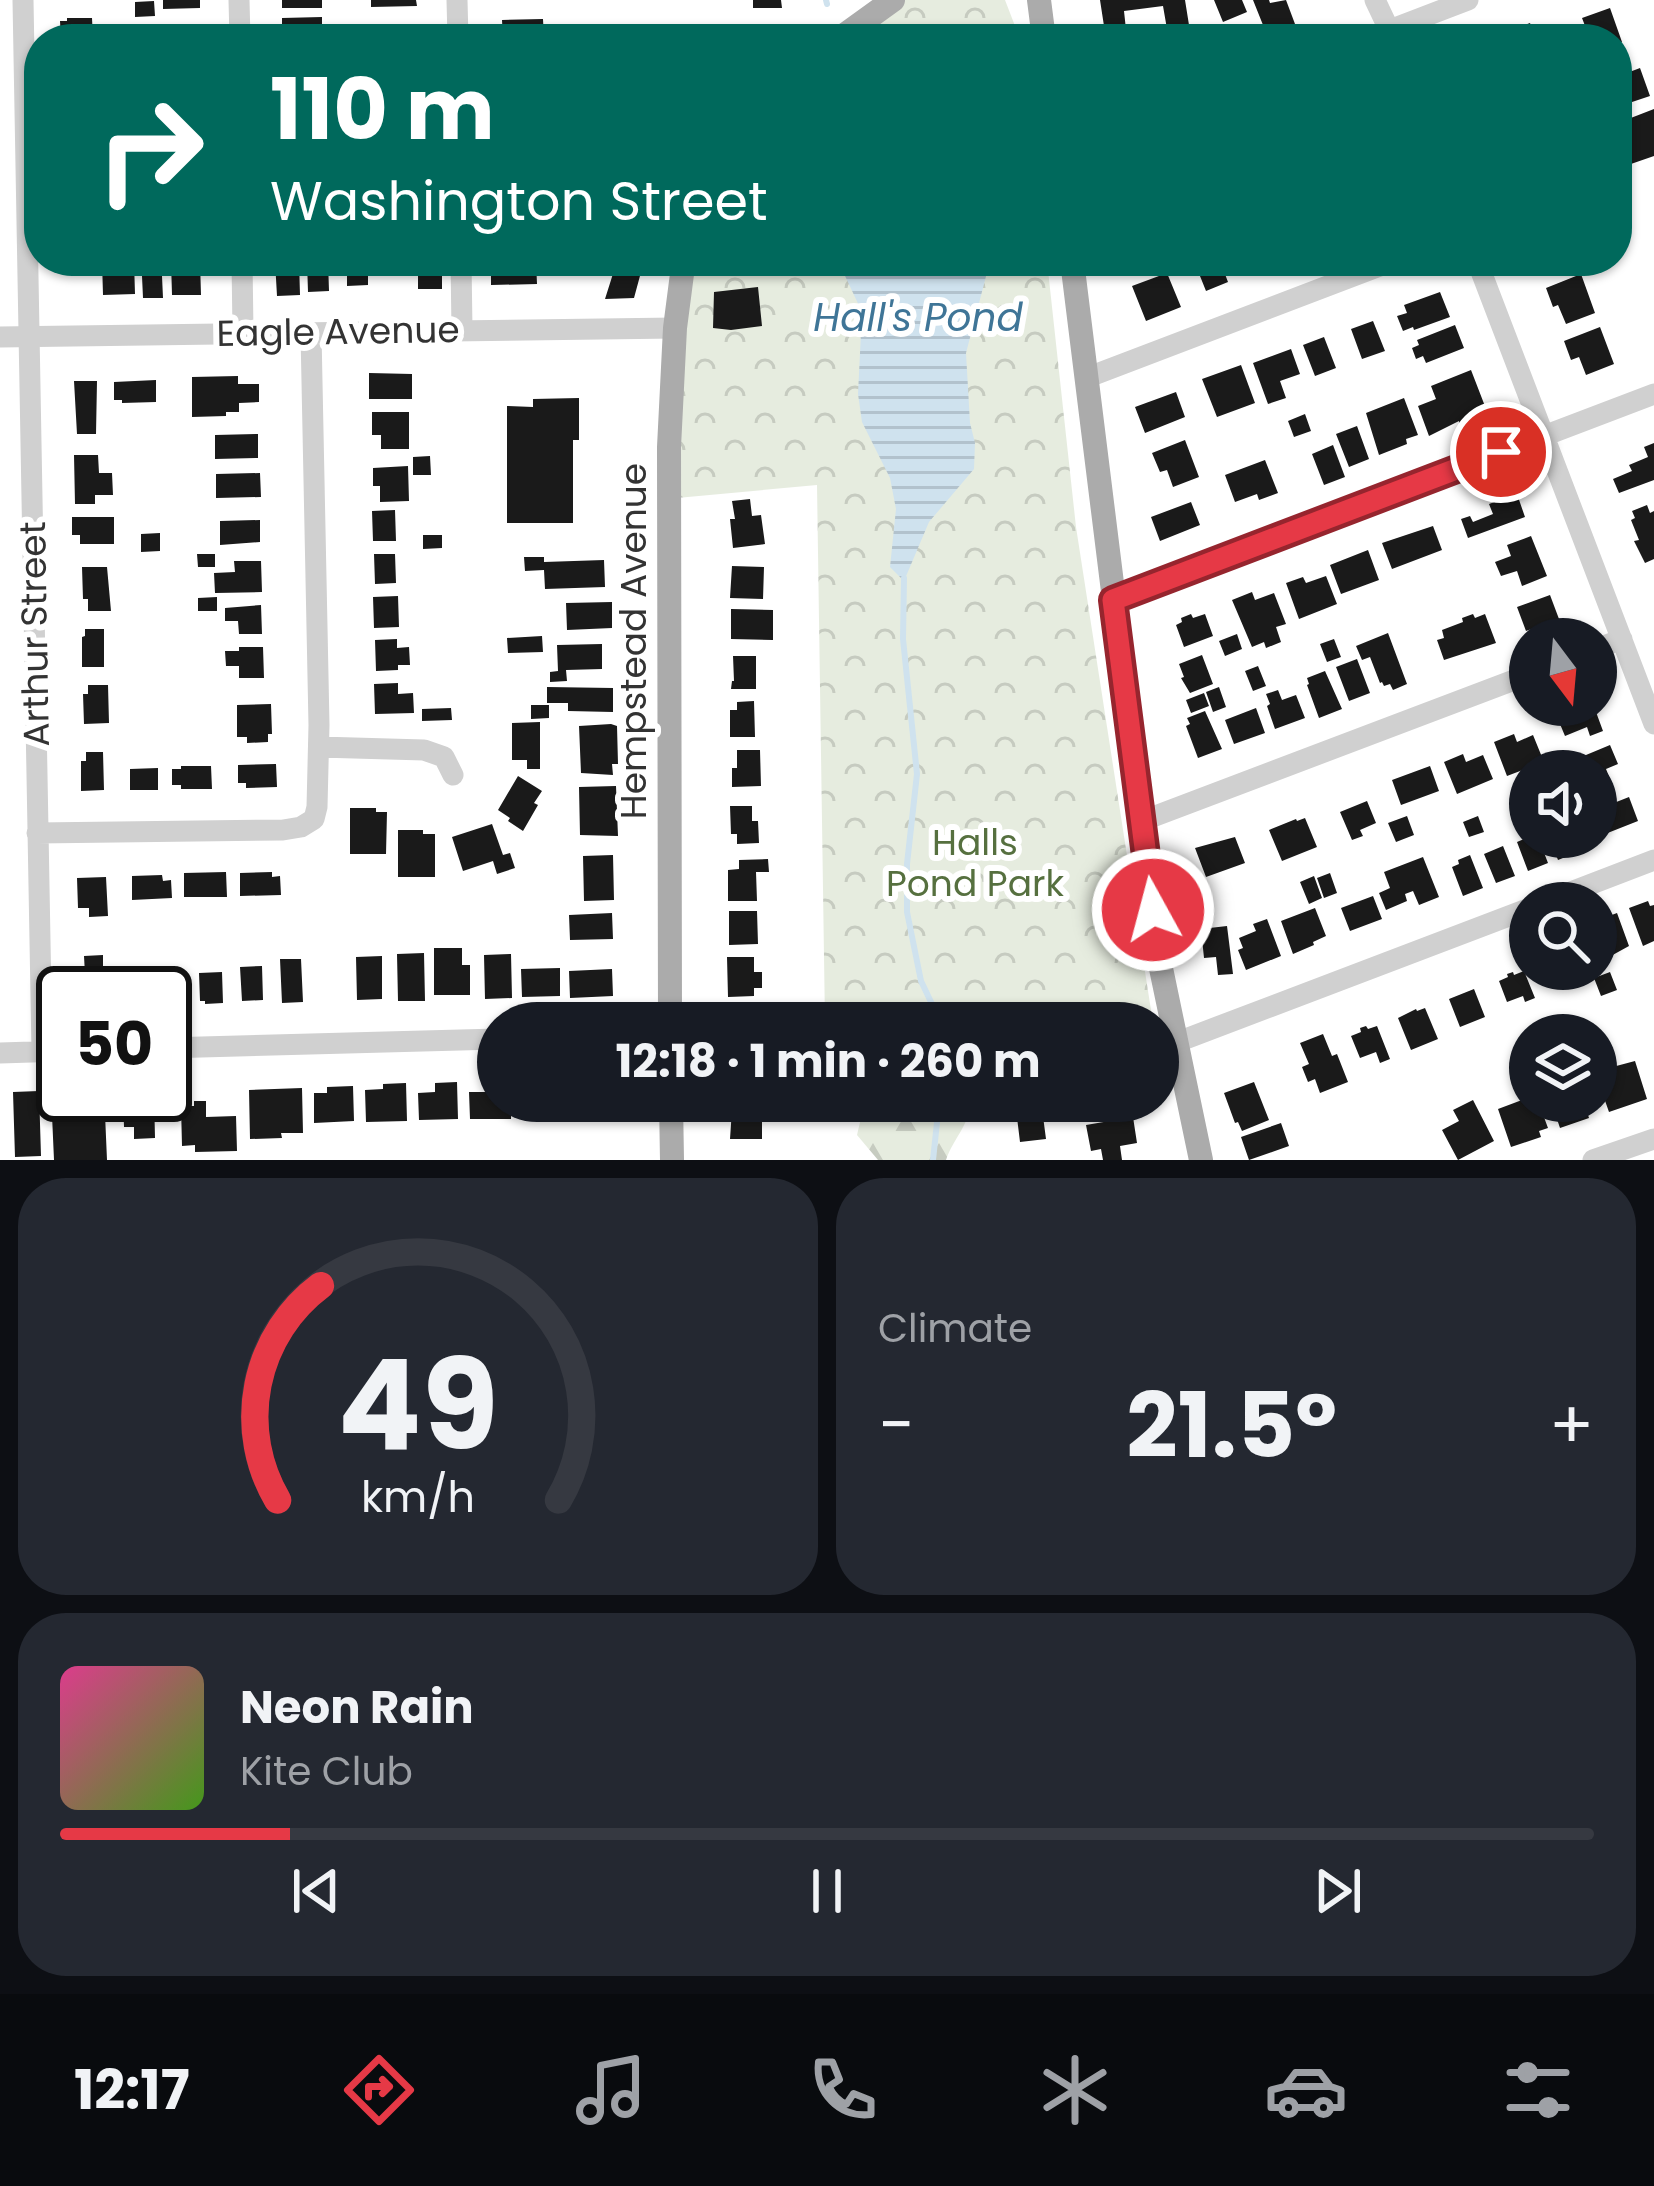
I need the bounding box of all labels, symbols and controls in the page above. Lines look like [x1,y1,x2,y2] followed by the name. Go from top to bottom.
[270,51,495,168] text: 110 m
[72,72,228,228] icon: right
[270,163,768,239] text: Washington Street
[813,290,1023,345] water label: Hall's Pond
[216,304,460,359] street label: Eagle Avenue
[1450,401,1552,503] pin
[1468,419,1534,485] icon: arrive
[608,463,659,819] street label: Hempstead Avenue
[7,521,62,747] street label: Arthur Street
[1509,618,1617,726] north arrow
[1509,618,1617,1122] map controls
[1509,750,1617,858] button: sound
[886,817,1064,909] park label: Halls Pond Park
[1090,847,1216,973] position arrow
[1509,882,1617,990] button: search
[36,966,192,1122] speed limit sign: 50
[1509,1014,1617,1122] button: layers
[615,1030,1041,1093] text: 12:18 · 1 min · 260 m
[878,1301,1032,1356] text: Climate
[337,1318,499,1493] text: 49
[1126,1362,1337,1489] text: 21.5°
[878,1379,914,1471] text: −
[1549,1379,1594,1471] text: +
[361,1466,475,1526] text: km/h
[240,1676,474,1739] text: Neon Rain
[240,1744,413,1799] text: Kite Club
[283,1858,349,1924] icon: previous
[794,1858,860,1924] icon: pause
[1305,1858,1371,1924] icon: next
[337,2048,421,2132] icon: directions
[569,2048,653,2132] icon: music
[801,2048,885,2132] icon: phone
[1033,2048,1117,2132] icon: climate
[1264,2048,1348,2132] icon: car
[1496,2048,1580,2132] icon: filters
[74,2052,190,2128] text: 12:17

